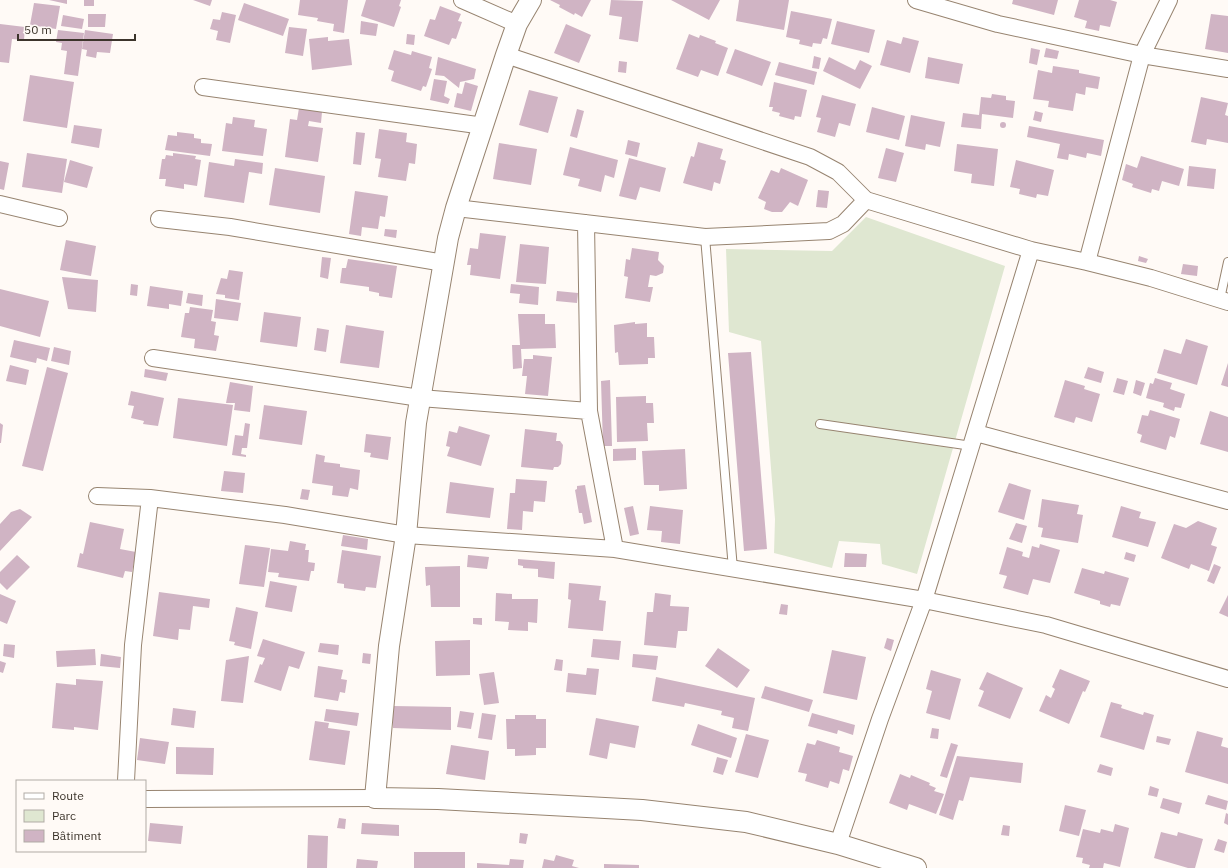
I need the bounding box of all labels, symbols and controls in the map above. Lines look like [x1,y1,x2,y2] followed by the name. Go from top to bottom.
[18,16,135,42] scale bar
[24,22,52,37] text: 50 m
[16,780,146,852] legend
[52,788,84,803] text: Route
[52,808,76,823] text: Parc
[52,828,102,843] text: Bâtiment

